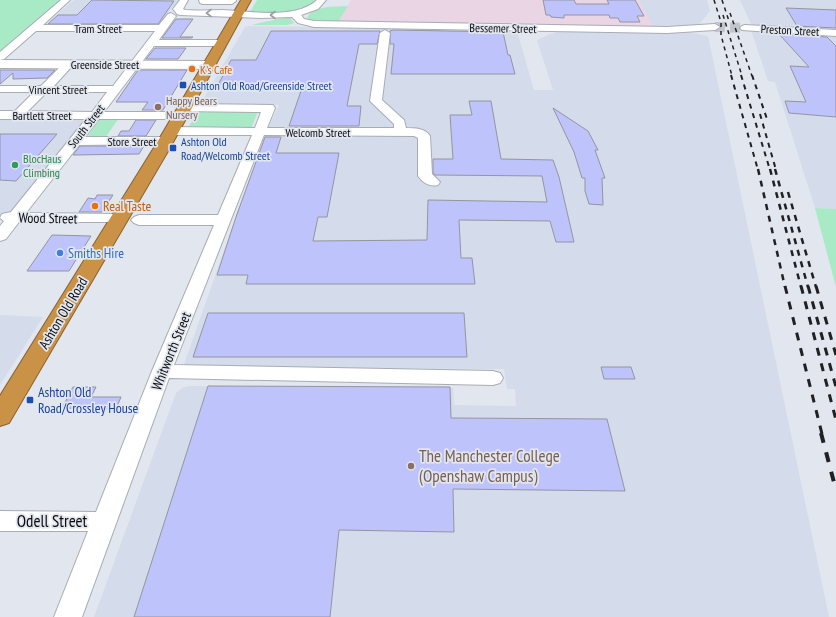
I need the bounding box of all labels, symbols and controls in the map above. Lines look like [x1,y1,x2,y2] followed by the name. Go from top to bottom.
[206,9,212,17] one-way arrow
[270,11,276,19] one-way arrow
[469,20,537,36] street label: Bessemer Street
[74,21,123,36] street label: Tram Street
[760,21,820,39] street label: Preston Street
[71,57,140,72] street label: Greenside Street
[200,62,232,77] place label: K's Cafe
[187,64,197,74] marker: K's Cafe
[191,78,333,93] place label: Ashton Old Road/Greenside Street
[178,80,188,90] marker: Ashton Old Road/Greenside Street
[28,82,88,97] street label: Vincent Street
[166,93,217,122] place label: Happy Bears Nursery
[64,101,108,151] street label: South Street
[153,102,163,112] marker: Happy Bears Nursery
[12,108,72,123] street label: Bartlett Street
[285,125,351,140] street label: Welcomb Street
[107,134,157,149] street label: Store Street
[181,134,271,163] place label: Ashton Old Road/Welcomb Street
[168,143,178,153] marker: Ashton Old Road/Welcomb Street
[23,151,61,180] place label: BlocHaus Climbing
[10,160,20,170] marker: BlocHaus Climbing
[103,197,152,215] place label: Real Taste
[90,201,100,211] marker: Real Taste
[18,208,78,228] street label: Wood Street
[68,244,124,262] place label: Smiths Hire
[55,248,65,258] marker: Smiths Hire
[35,274,91,352] street label: Ashton Old Road
[147,309,195,393] street label: Whitworth Street
[38,383,139,417] place label: Ashton Old Road/Crossley House
[25,395,35,405] marker: Ashton Old Road/Crossley House
[419,445,560,487] place label: The Manchester College (Openshaw Campus)
[406,461,416,471] marker: The Manchester College (Openshaw Campus)
[17,510,88,532] street label: Odell Street

